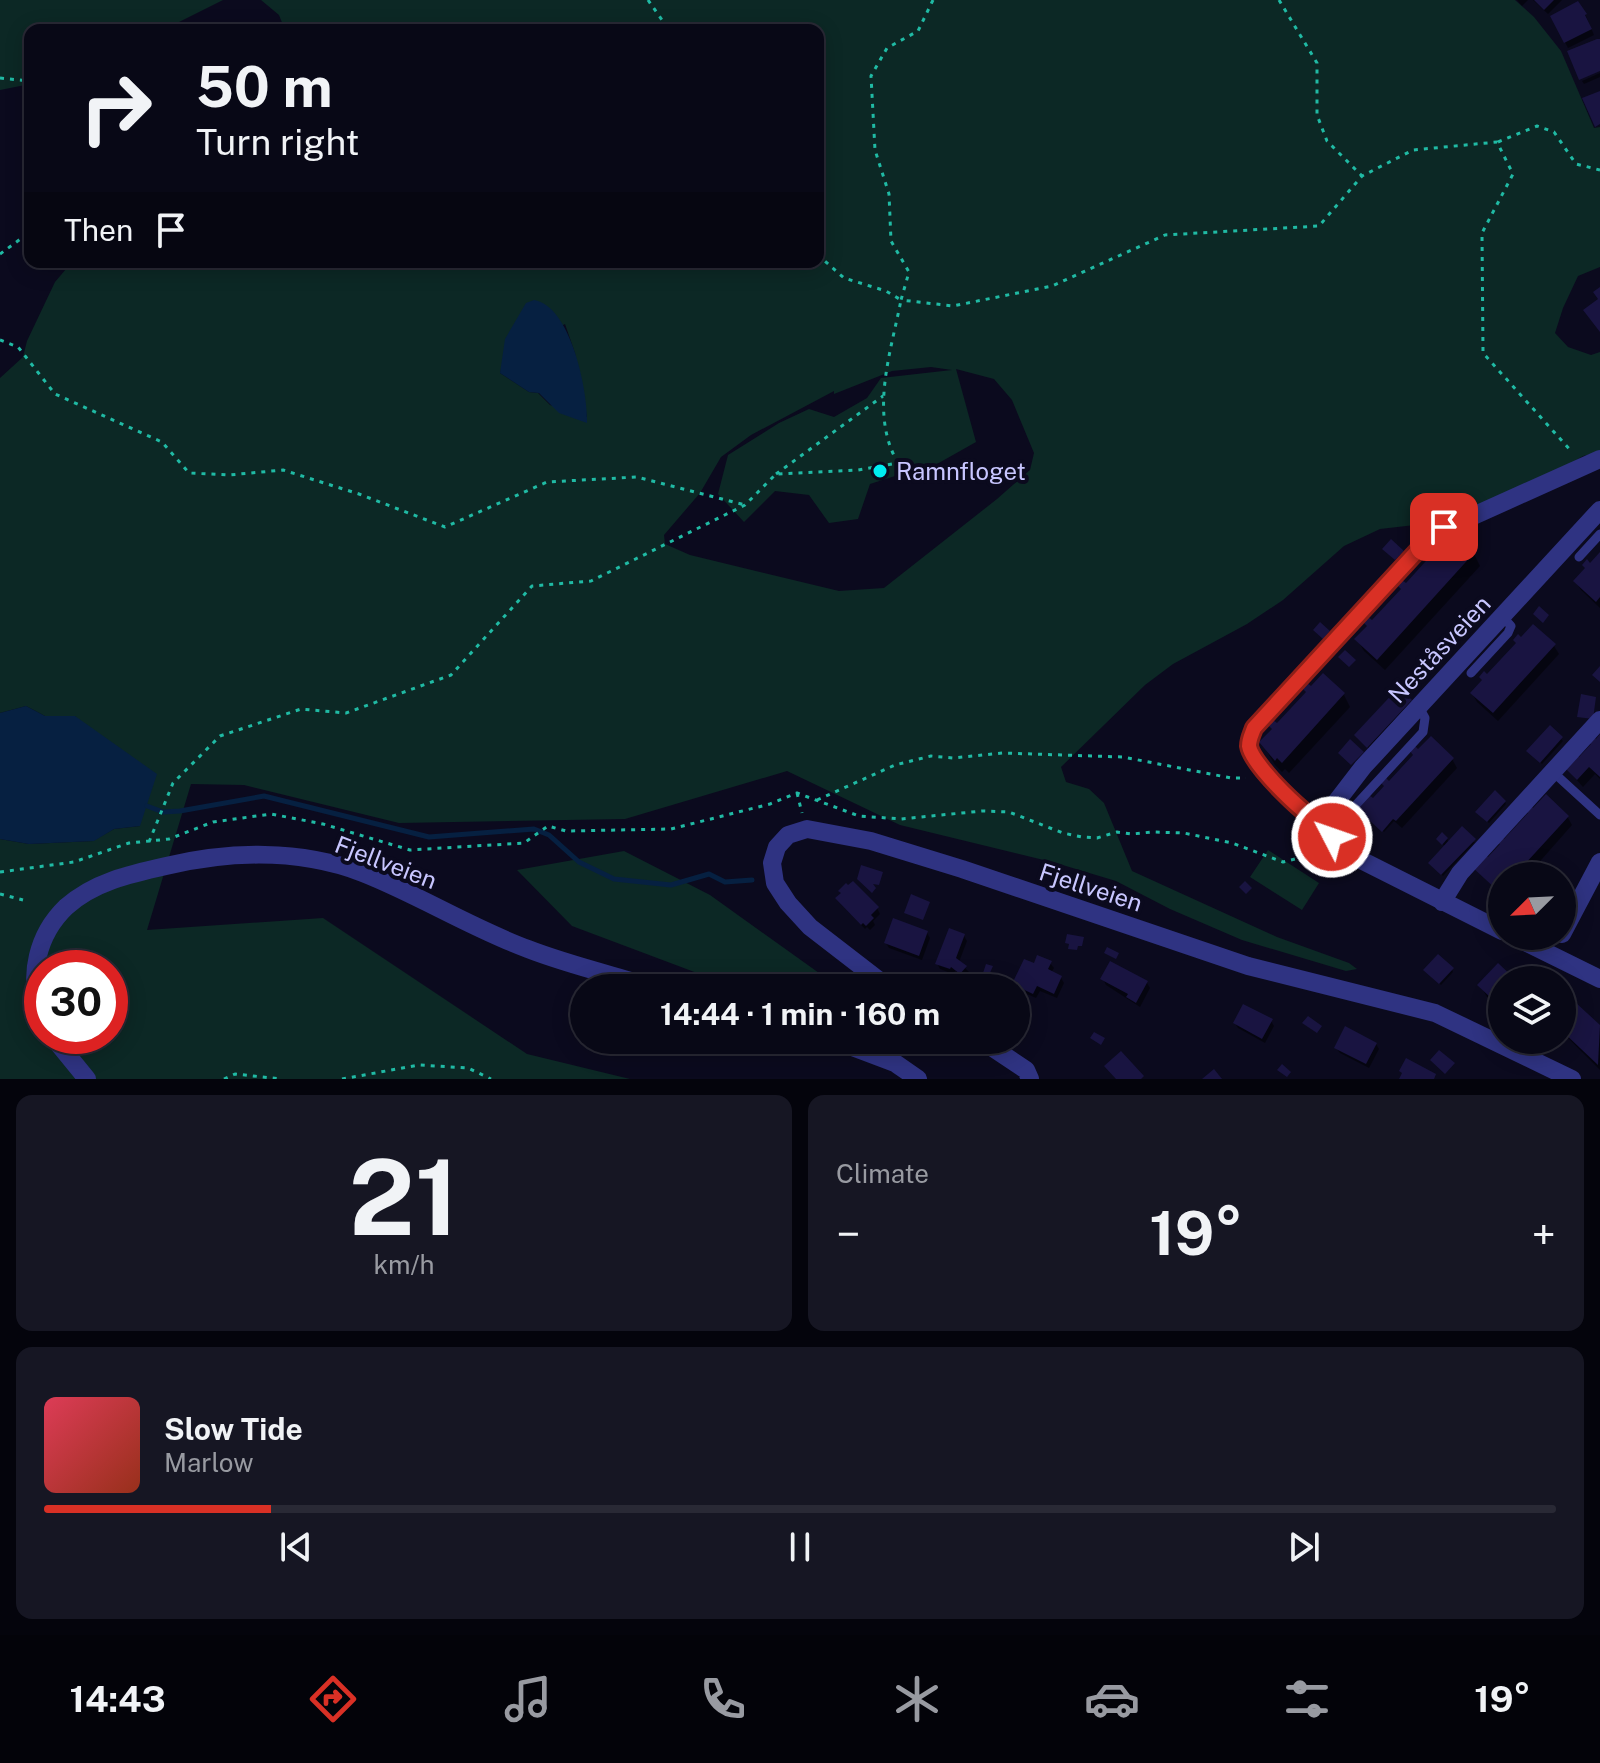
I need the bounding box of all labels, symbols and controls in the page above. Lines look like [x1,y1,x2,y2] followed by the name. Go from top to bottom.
[196,54,333,120] text: 50 m
[64,56,168,160] icon: right
[196,121,359,163] text: Turn right
[149,208,193,252] icon: arrive
[64,212,133,248] text: Then
[896,457,1026,485] place label: Ramnfloget
[871,462,889,480] marker: Ramnfloget
[1410,493,1478,561] pin
[1422,505,1466,549] icon: arrive
[1382,589,1496,709] street label: Neståsveien
[1290,795,1374,879] position arrow
[331,830,441,894] street label: Fjellveien
[1036,857,1146,917] street label: Fjellveien
[1488,862,1576,950] north arrow
[1488,862,1576,1054] map controls
[24,950,128,1054] speed limit sign: 30
[1488,966,1576,1054] button: layers
[660,996,940,1032] text: 14:44 · 1 min · 160 m
[349,1136,459,1258] text: 21
[836,1158,929,1189] text: Climate
[1149,1198,1243,1269] text: 19°
[836,1208,860,1260] text: −
[1532,1208,1556,1260] text: +
[373,1249,435,1280] text: km/h
[164,1411,303,1447] text: Slow Tide
[164,1447,254,1478] text: Marlow
[274,1525,318,1569] icon: previous
[778,1525,822,1569] icon: pause
[1282,1525,1326,1569] icon: next
[305,1671,361,1727] icon: directions
[500,1671,556,1727] icon: music
[695,1671,751,1727] icon: phone
[889,1671,945,1727] icon: climate
[1084,1671,1140,1727] icon: car
[1279,1671,1335,1727] icon: filters
[69,1678,166,1720] text: 14:43
[1474,1678,1531,1720] text: 19°

